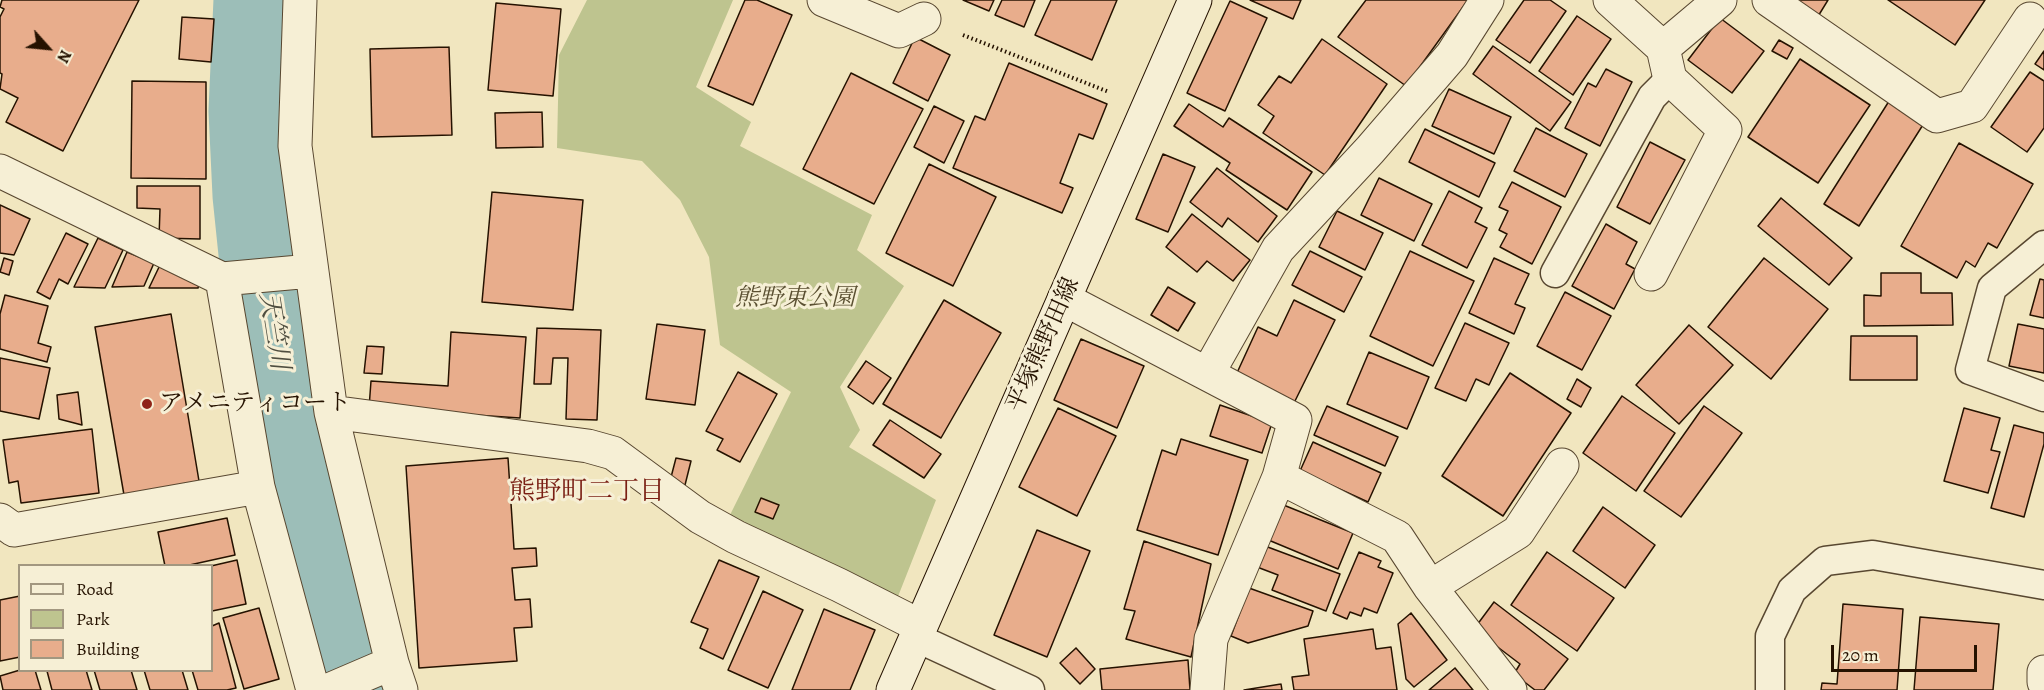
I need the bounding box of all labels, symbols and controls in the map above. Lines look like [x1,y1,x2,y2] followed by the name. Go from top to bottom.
[18,18,78,78] north arrow
[52,46,76,66] text: N
[1002,273,1086,417] street label: 平塚熊野田線
[735,285,855,313] park label: 熊野東公園
[251,290,295,372] water label: 天竺川
[159,390,351,418] place label: アメニティコート
[140,397,154,411] marker: アメニティコート
[509,477,665,509] district label: 熊野町二丁目
[18,564,213,672] legend
[76,577,113,601] text: Road
[76,607,110,631] text: Park
[1834,633,1980,671] scale bar
[76,637,140,661] text: Building
[1842,643,1879,667] text: 20 m

